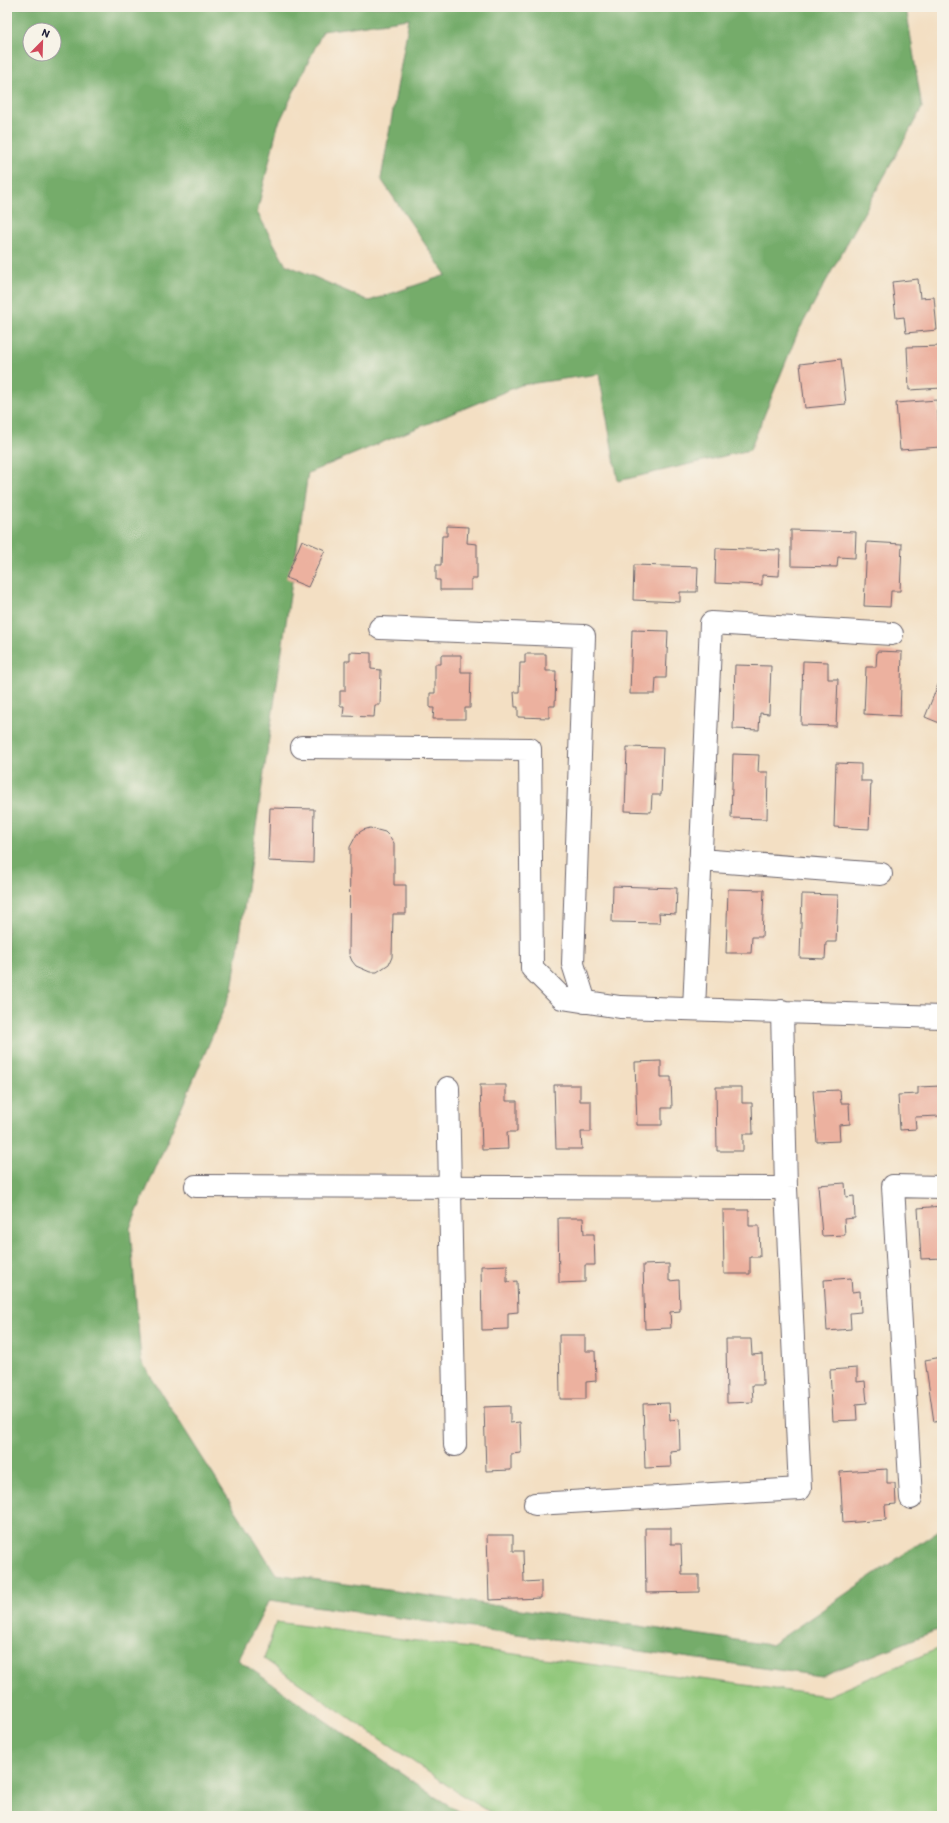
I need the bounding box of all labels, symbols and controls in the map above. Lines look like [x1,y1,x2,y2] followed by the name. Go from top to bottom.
[22,22,62,62] north arrow
[40,26,52,41] text: N

